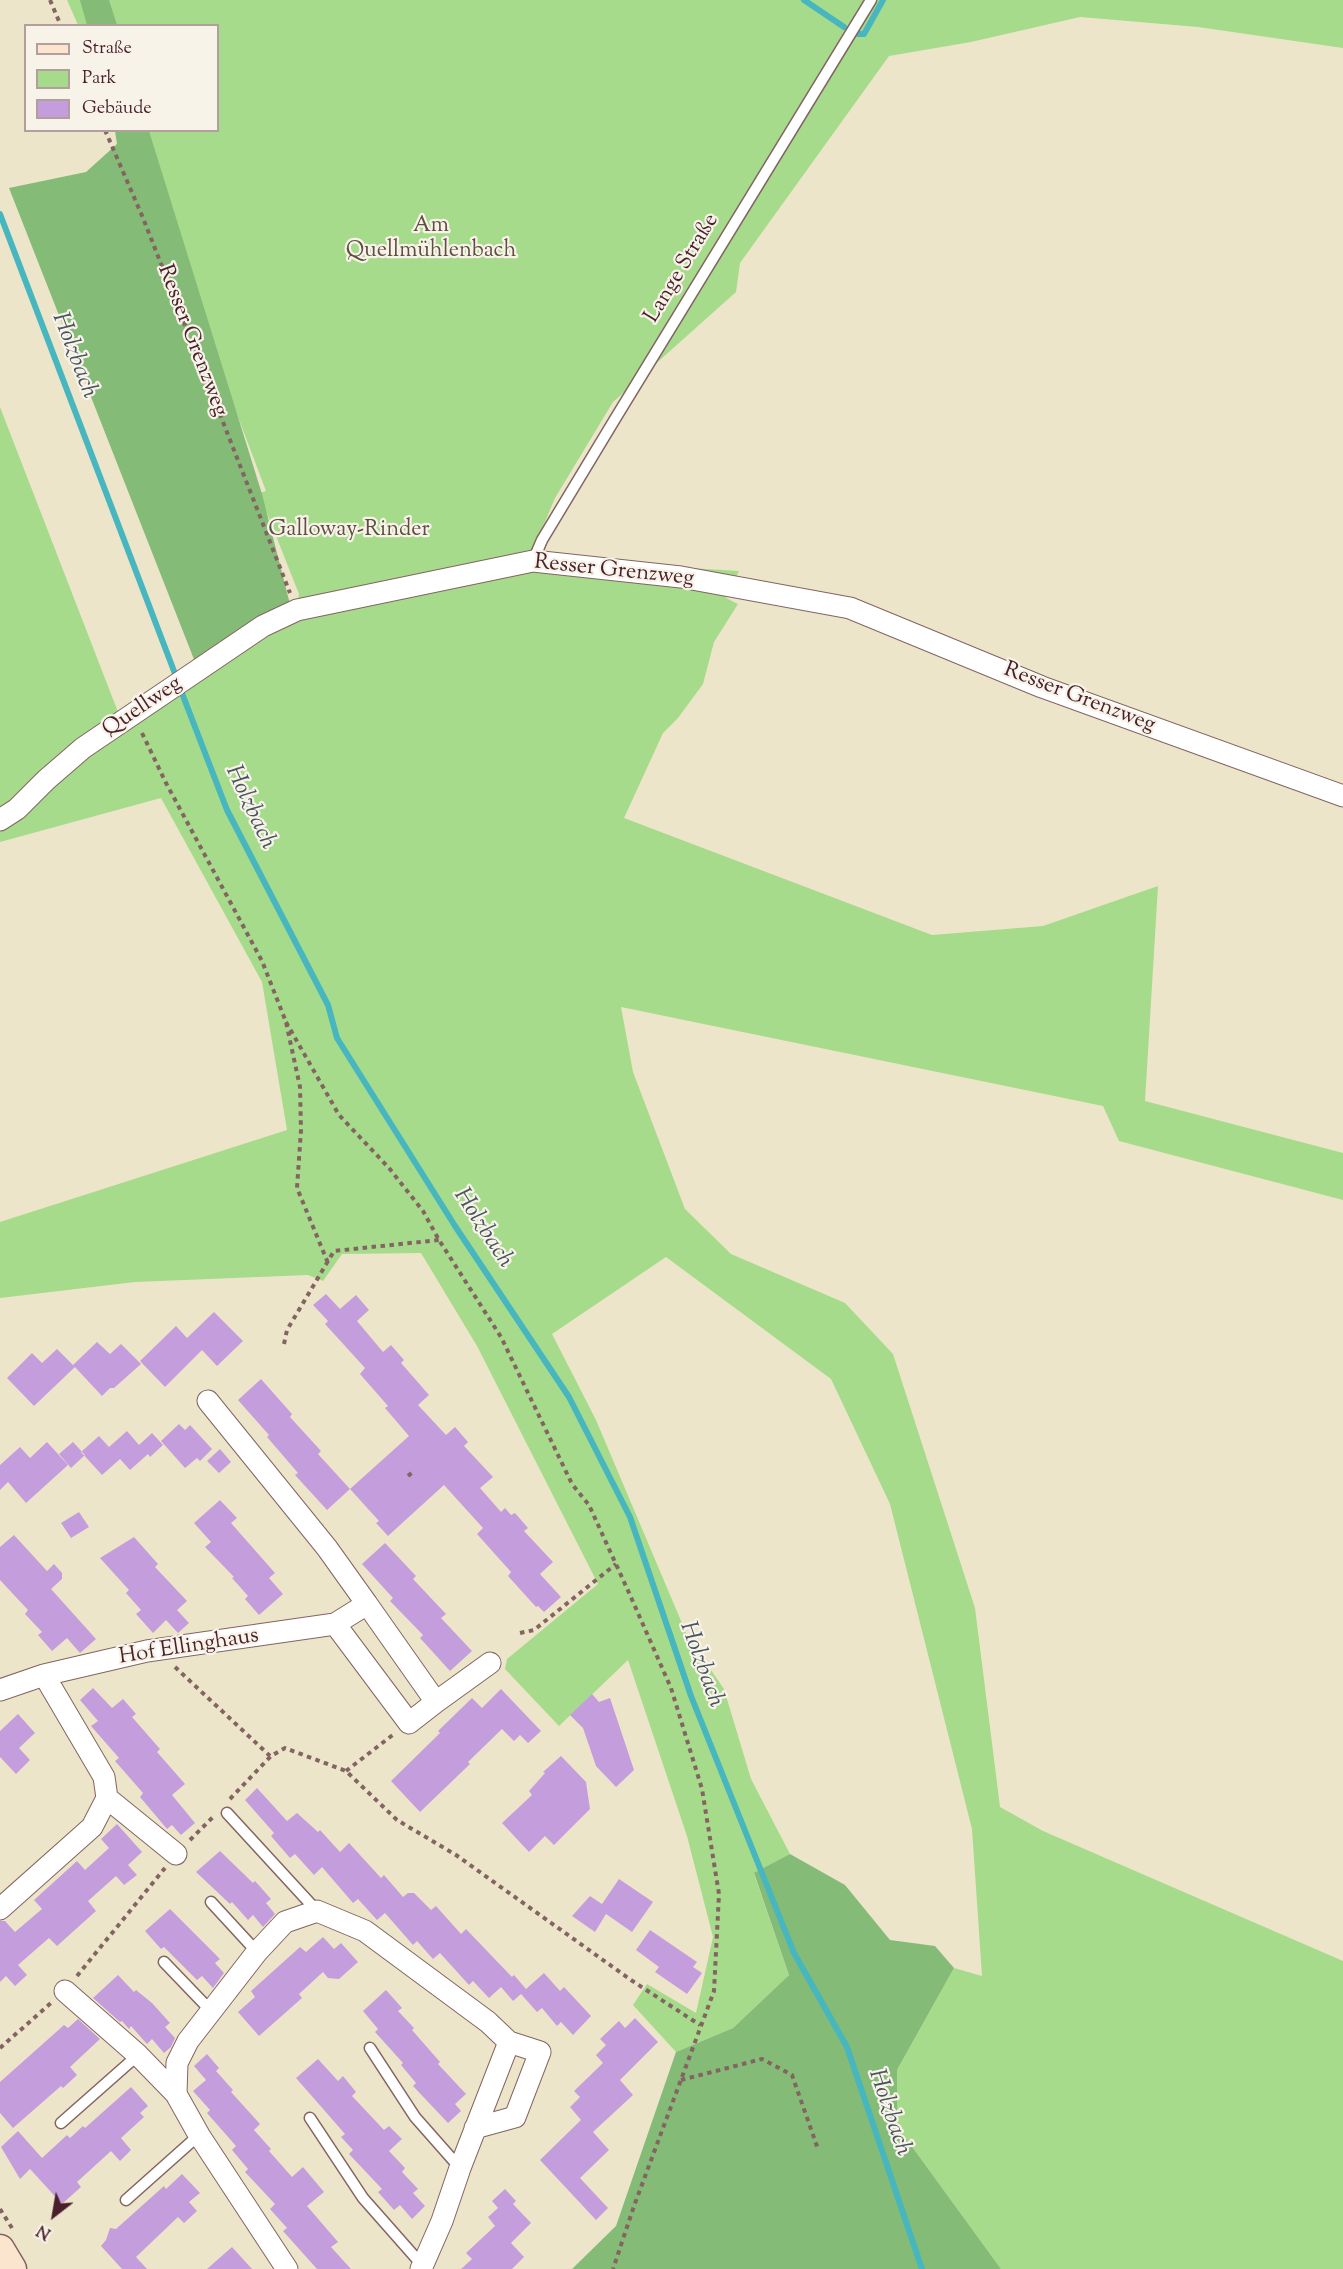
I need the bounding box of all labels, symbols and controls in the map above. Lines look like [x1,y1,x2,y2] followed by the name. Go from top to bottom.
[24,24,219,132] legend
[82,36,132,62] text: Straße
[82,66,116,92] text: Park
[82,96,152,122] text: Gebäude
[640,210,726,328] street label: Lange Straße
[346,214,516,266] park label: Am Quellmühlenbach
[150,261,232,421] street label: Resser Grenzweg
[44,309,102,403] water label: Holzbach
[268,518,430,544] park label: Galloway-Rinder
[533,550,695,594] street label: Resser Grenzweg
[999,658,1159,740] street label: Resser Grenzweg
[98,672,188,744] street label: Quellweg
[217,761,281,855] water label: Holzbach
[446,1184,518,1274] water label: Holzbach
[671,1618,729,1712] water label: Holzbach
[117,1624,261,1672] street label: Hof Ellinghaus
[860,2066,916,2160] water label: Holzbach
[24,2185,84,2245] north arrow
[33,2218,56,2244] text: N

